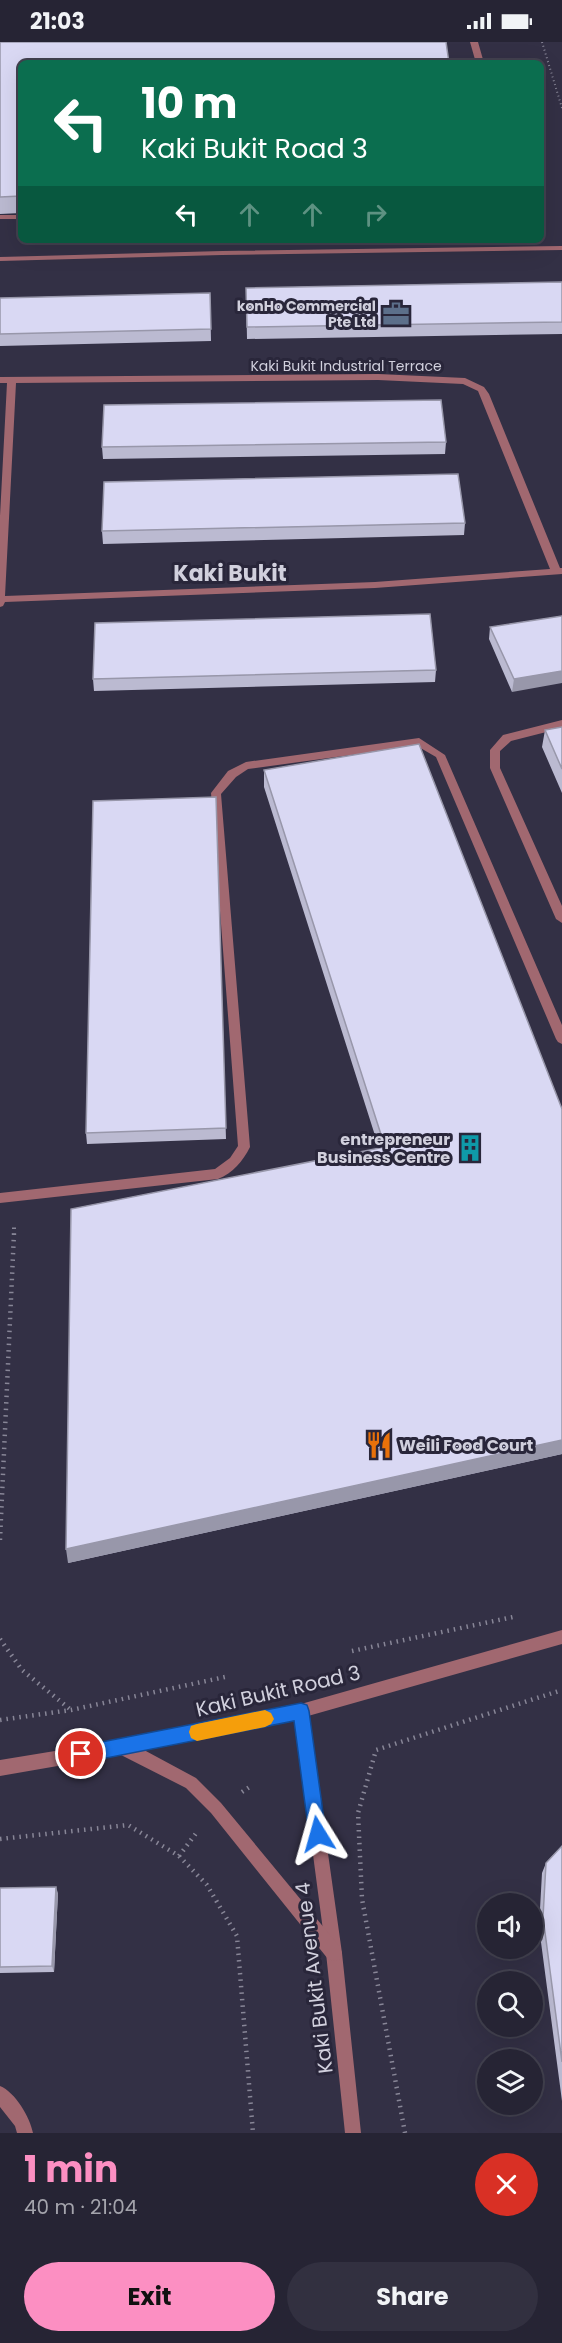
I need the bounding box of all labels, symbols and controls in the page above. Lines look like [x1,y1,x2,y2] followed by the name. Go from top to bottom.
[30,6,85,37] text: 21:03
[141,74,238,133] text: 10 m
[42,84,120,162] icon: left
[141,130,368,167] text: Kaki Bukit Road 3
[170,198,203,231] icon: left
[233,198,266,231] icon: ahead
[296,198,329,231] icon: ahead
[359,198,392,231] icon: right
[237,296,376,332] place label: konHo Commercial Pte Ltd
[381,299,411,329] office icon: konHo Commercial Pte Ltd
[250,356,442,376] street label: Kaki Bukit Industrial Terrace
[173,558,287,589] district label: Kaki Bukit
[317,1128,450,1169] place label: entrepreneur Business Centre
[455,1133,485,1163] building icon: entrepreneur Business Centre
[364,1430,394,1460] restaurant icon: Weili Food Court
[399,1434,533,1457] place label: Weili Food Court
[193,1658,363,1724] street label: Kaki Bukit Road 3
[55,1728,106,1779] pin
[64,1737,97,1770] icon: arrive
[286,1802,350,1866] position arrow
[288,1881,340,2075] street label: Kaki Bukit Avenue 4
[477,1893,543,2115] map controls
[477,1893,543,1959] button: sound
[477,1971,543,2037] button: search
[477,2049,543,2115] button: layers
[24,2144,118,2195] text: 1 min
[475,2153,538,2216] button: close
[24,2193,137,2221] text: 40 m · 21:04
[24,2262,275,2331] button: Exit
[287,2262,538,2331] button: Share

